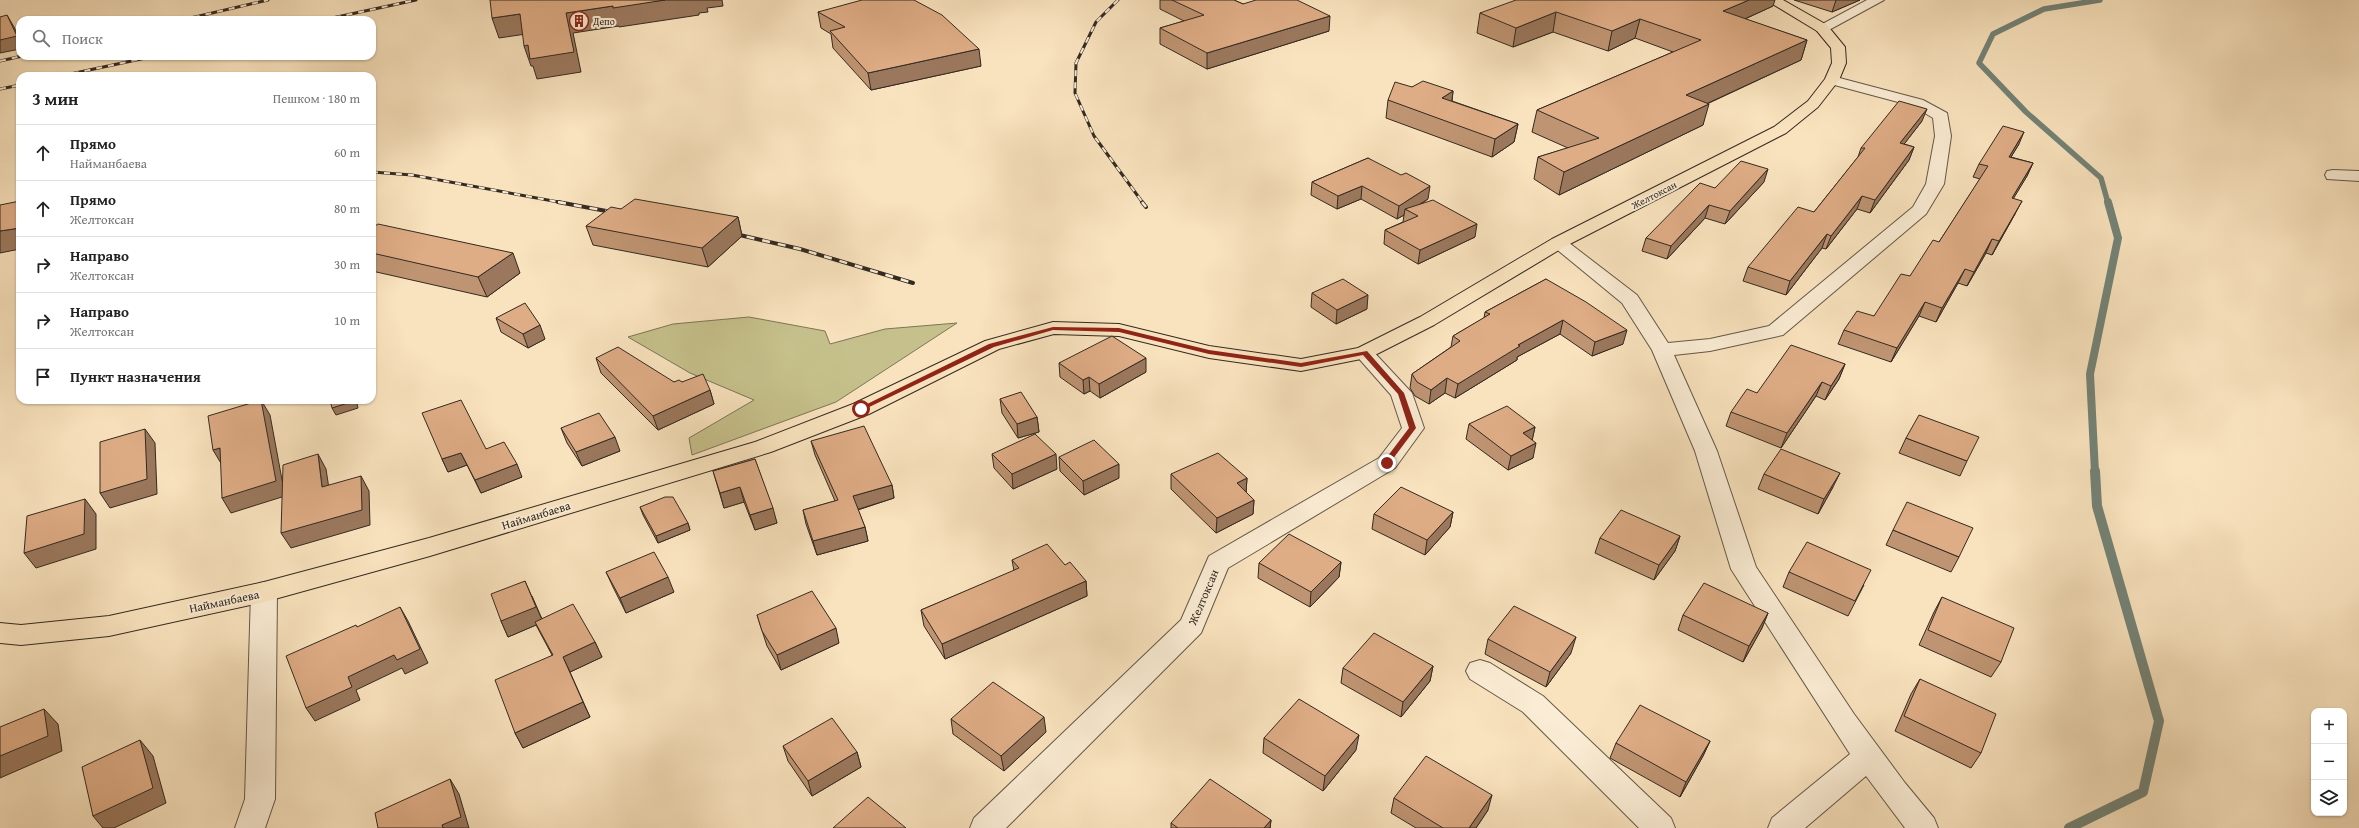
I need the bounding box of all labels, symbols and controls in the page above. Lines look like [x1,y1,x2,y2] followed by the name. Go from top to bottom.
[568,10,590,32] building icon: Депо
[592,14,615,29] place label: Депо
[16,16,376,60] search box
[30,27,52,49] icon: search
[62,28,103,49] text: Поиск
[32,86,78,111] text: 3 мин
[273,89,360,108] text: Пешком · 180 m
[70,133,116,154] text: Прямо
[32,142,54,164] icon: ahead
[334,143,360,162] text: 60 m
[70,154,147,173] text: Найманбаева
[1628,177,1680,213] street label: Желтоксан
[70,189,116,210] text: Прямо
[32,198,54,220] icon: ahead
[334,199,360,218] text: 80 m
[70,210,134,229] text: Желтоксан
[70,245,129,266] text: Направо
[32,254,54,276] icon: right
[334,255,360,274] text: 30 m
[70,266,134,285] text: Желтоксан
[70,301,129,322] text: Направо
[32,310,54,332] icon: right
[334,311,360,330] text: 10 m
[70,322,134,341] text: Желтоксан
[32,366,54,388] icon: arrive
[70,366,201,387] text: Пункт назначения
[852,400,870,418] route start
[1378,454,1396,472] route end
[500,496,573,534] street label: Найманбаева
[1183,566,1222,628] street label: Желтоксан
[187,585,261,617] street label: Найманбаева
[2311,708,2347,816] map controls
[2311,708,2347,744] button: +
[2311,744,2347,780] button: −
[2311,780,2347,816] button: layers

